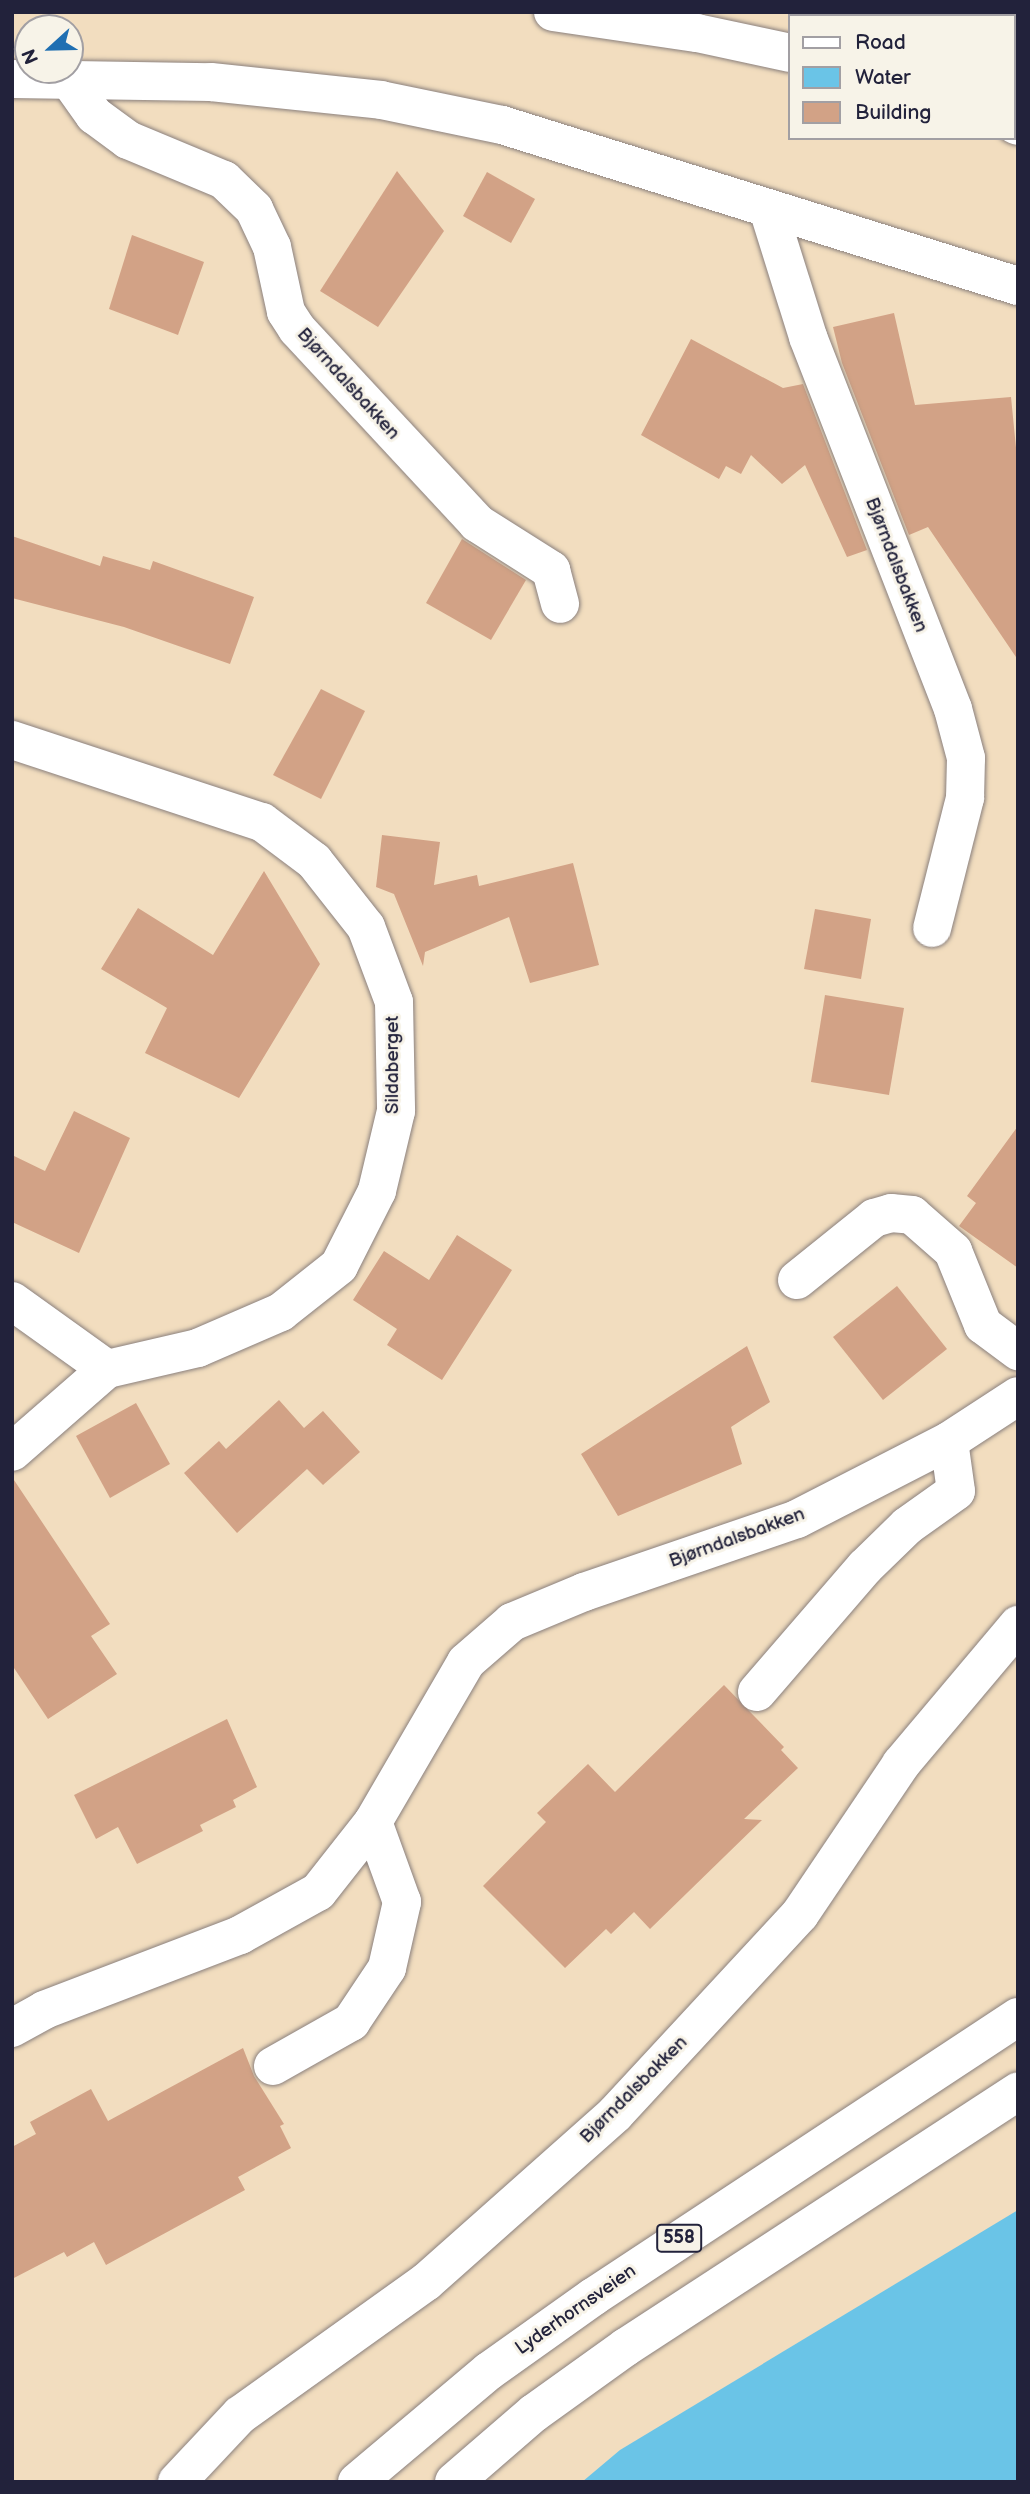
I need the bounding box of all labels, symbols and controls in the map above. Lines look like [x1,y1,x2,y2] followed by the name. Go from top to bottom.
[14,14,84,84] north arrow
[788,14,1016,140] legend
[855,30,906,55] text: Road
[18,45,44,67] text: N
[855,65,911,90] text: Water
[855,100,931,125] text: Building
[292,323,404,445] street label: Bjørndalsbakken
[860,494,932,636] street label: Bjørndalsbakken
[382,1016,404,1114] street label: Sildaberget
[666,1503,808,1573] street label: Bjørndalsbakken
[575,2031,693,2149] street label: Bjørndalsbakken
[654,2224,704,2252] road number: 558
[511,2260,641,2360] street label: Lyderhornsveien

